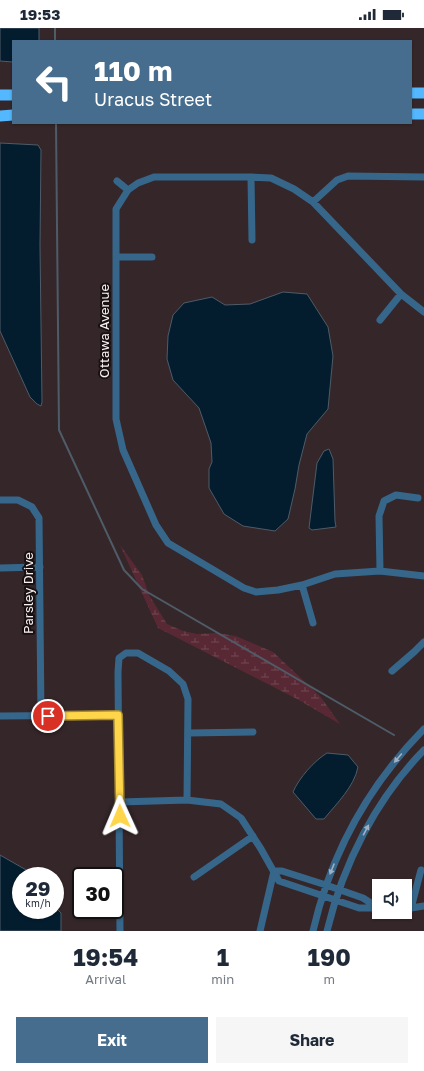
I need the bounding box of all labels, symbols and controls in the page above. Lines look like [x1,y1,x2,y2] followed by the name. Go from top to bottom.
[20,5,60,23] text: 19:53
[94,54,173,87] text: 110 m
[28,56,80,108] icon: left
[94,88,212,110] text: Uracus Street
[96,284,112,378] street label: Ottawa Avenue
[20,552,36,634] street label: Parsley Drive
[31,699,65,733] pin
[37,705,59,727] icon: arrive
[393,752,402,763] one-way arrow
[99,795,141,837] position arrow
[363,824,369,835] one-way arrow
[329,864,335,875] one-way arrow
[72,867,124,919] speed limit sign: 30
[26,876,50,900] text: 29
[372,879,412,919] map controls
[372,879,412,919] button: sound
[25,897,51,909] text: km/h
[73,942,138,971] text: 19:54
[217,942,229,971] text: 1
[308,942,351,971] text: 190
[85,971,126,987] text: Arrival
[211,971,234,987] text: min
[323,971,335,987] text: m
[16,1017,208,1063] button: Exit
[216,1017,408,1063] button: Share

